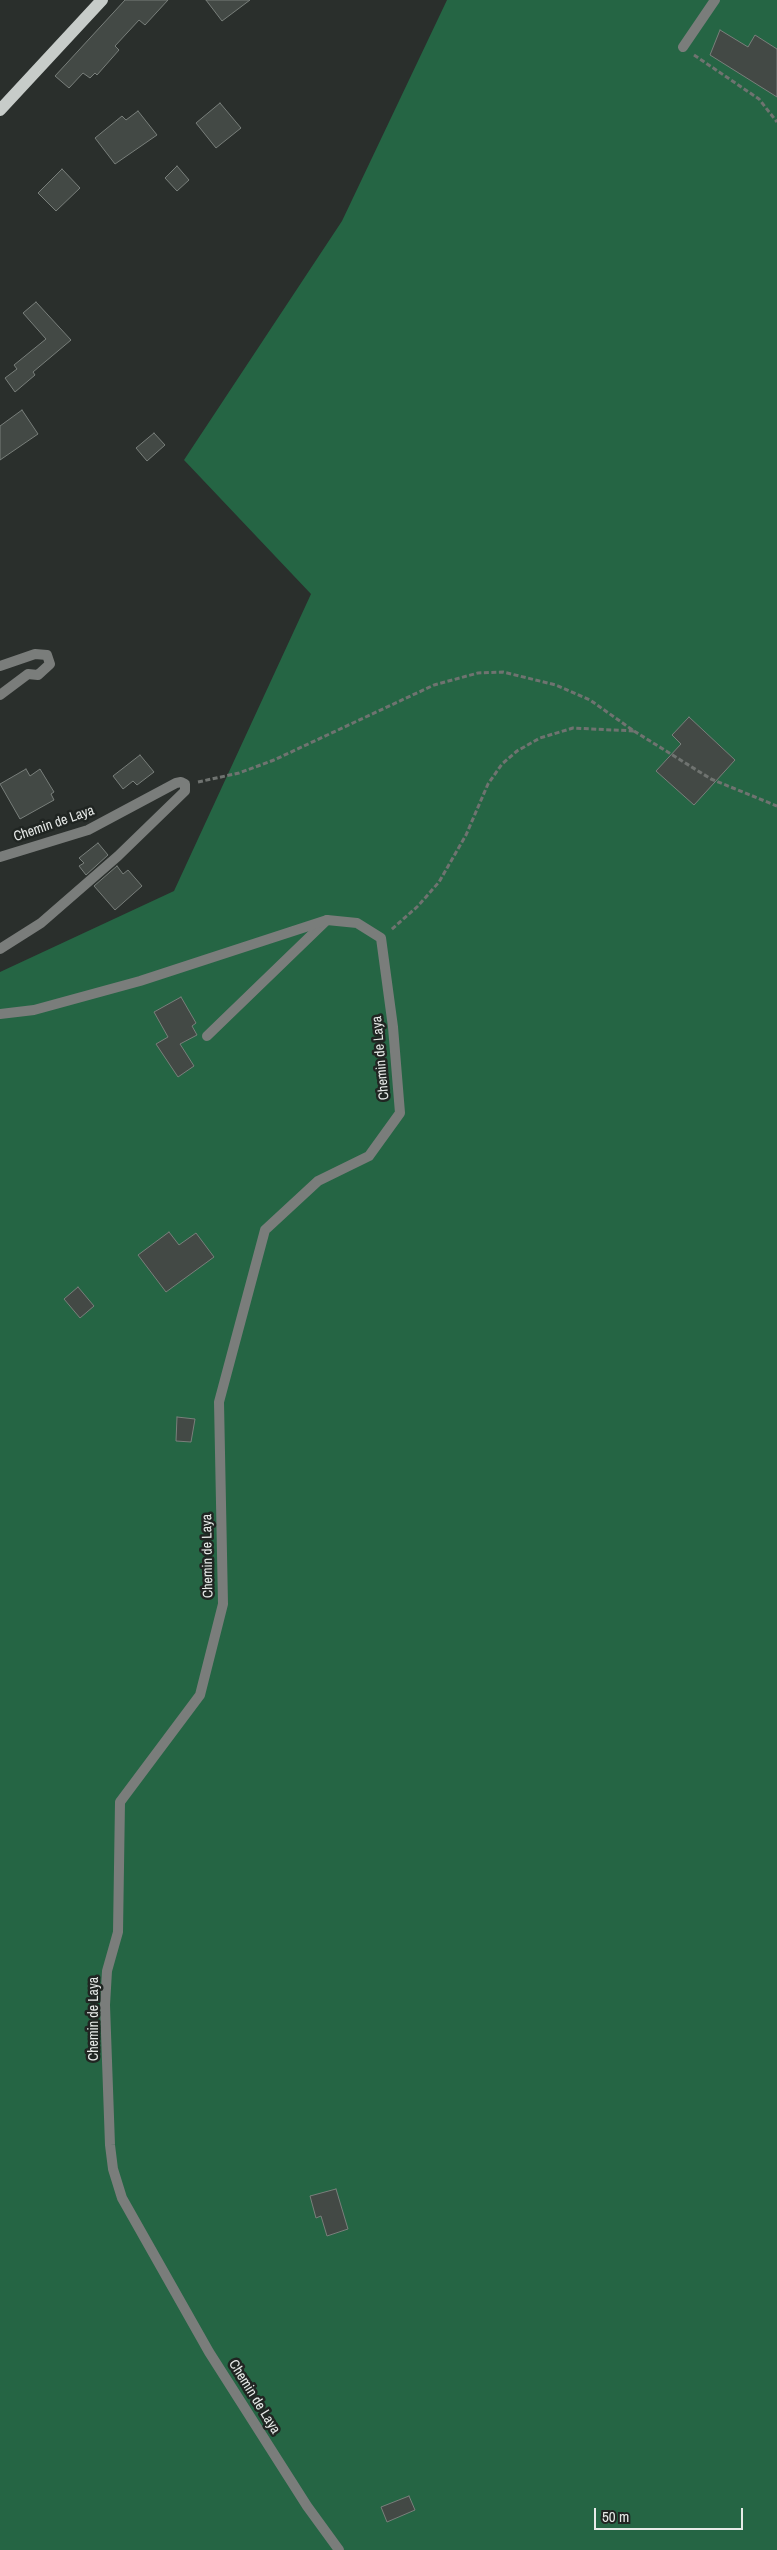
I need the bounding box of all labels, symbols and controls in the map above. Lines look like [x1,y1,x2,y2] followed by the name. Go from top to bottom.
[11,802,97,846] street label: Chemin de Laya
[369,1015,393,1101] street label: Chemin de Laya
[199,1514,217,1598] street label: Chemin de Laya
[86,1977,102,2061] street label: Chemin de Laya
[225,2357,283,2437] street label: Chemin de Laya
[597,2498,746,2530] scale bar
[602,2506,629,2527] text: 50 m

